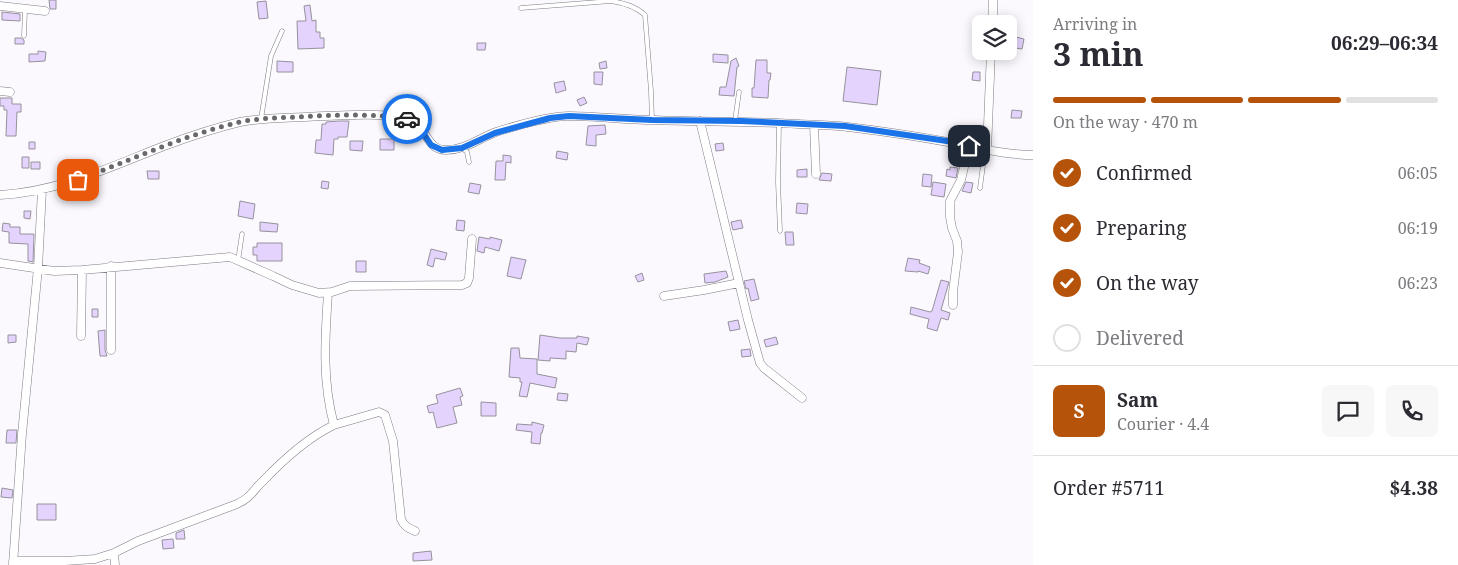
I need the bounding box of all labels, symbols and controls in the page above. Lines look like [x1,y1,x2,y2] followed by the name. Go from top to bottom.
[1053,13,1137,35] text: Arriving in
[972,15,1017,60] map controls
[972,15,1017,60] button: layers
[1331,30,1438,56] text: 06:29–06:34
[1053,32,1144,75] text: 3 min
[382,94,432,144] courier
[393,105,421,133] icon: car
[1053,111,1198,133] text: On the way · 470 m
[948,125,990,167] pin
[955,132,983,160] icon: home
[57,159,99,201] pin
[1053,159,1081,187] icon: check
[1096,160,1192,186] text: Confirmed
[1398,162,1438,184] text: 06:05
[64,166,92,194] icon: bag
[1053,214,1081,242] icon: check
[1096,215,1186,241] text: Preparing
[1398,217,1438,239] text: 06:19
[1053,269,1081,297] icon: check
[1096,270,1199,296] text: On the way
[1398,272,1438,294] text: 06:23
[1096,325,1184,351] text: Delivered
[1322,385,1374,437] button: chat
[1386,385,1438,437] button: phone
[1117,387,1158,413] text: Sam
[1073,398,1085,424] text: S
[1117,413,1209,435] text: Courier · 4.4
[1053,475,1165,501] text: Order #5711
[1389,475,1438,501] text: $4.38

